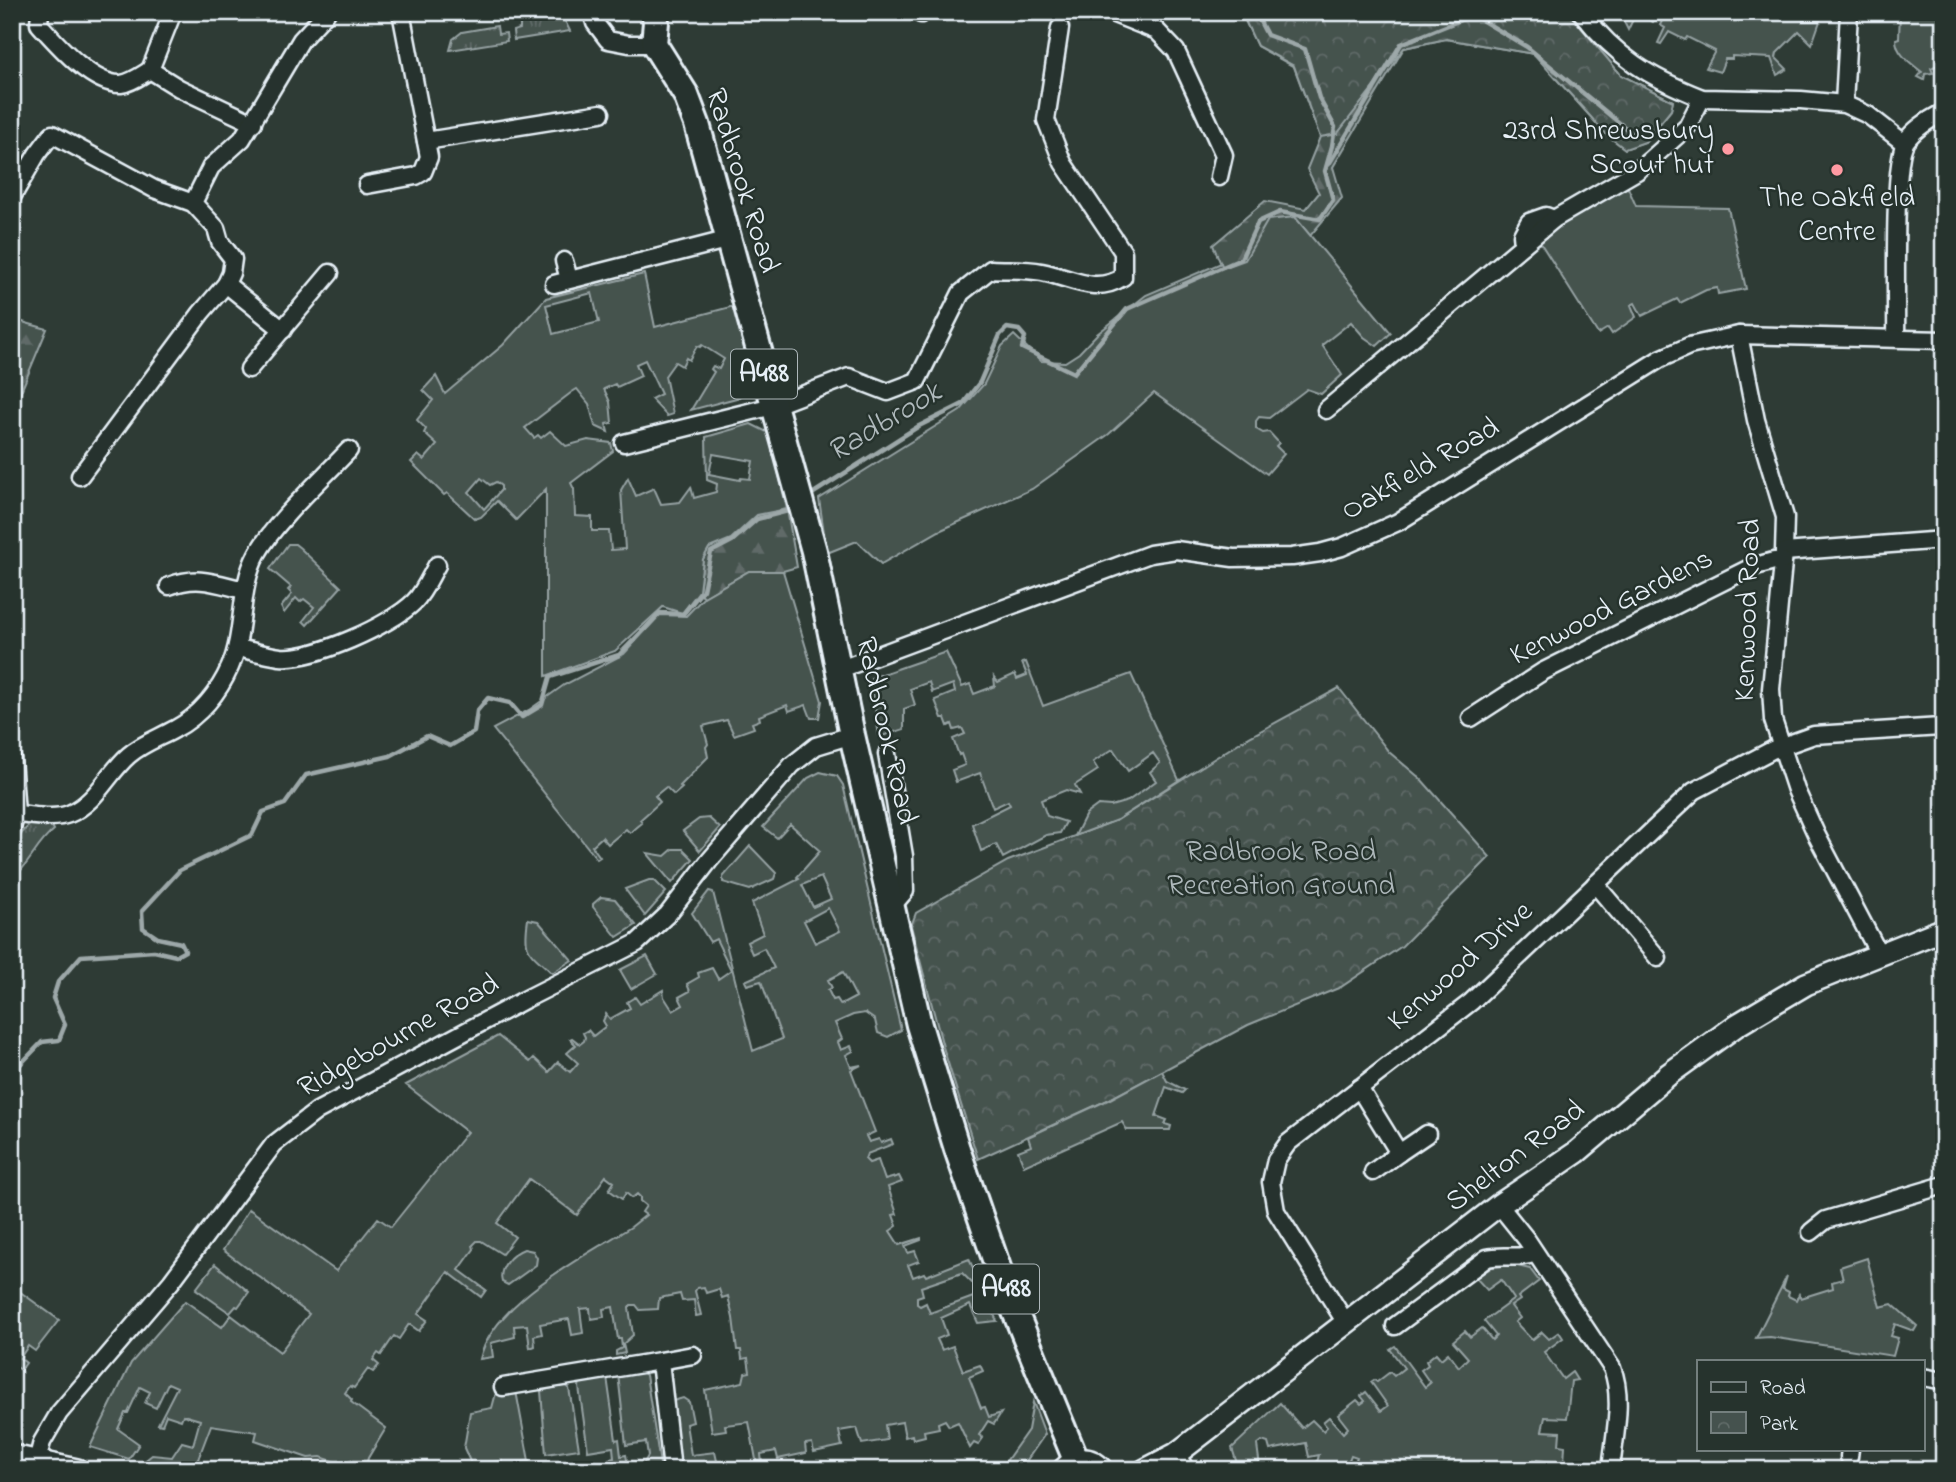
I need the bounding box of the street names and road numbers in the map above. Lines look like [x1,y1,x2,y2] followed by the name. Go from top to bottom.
[692,83,790,279] street label: Radbrook Road
[731,350,797,398] road number: A488
[1334,407,1509,533] street label: Oakfield Road
[1724,518,1774,702] street label: Kenwood Road
[1503,538,1721,678] street label: Kenwood Gardens
[842,633,928,829] street label: Radbrook Road
[1379,891,1544,1043] street label: Kenwood Drive
[290,963,508,1111] street label: Ridgebourne Road
[1437,1090,1595,1224] street label: Shelton Road
[973,1264,1039,1314] road number: A488

